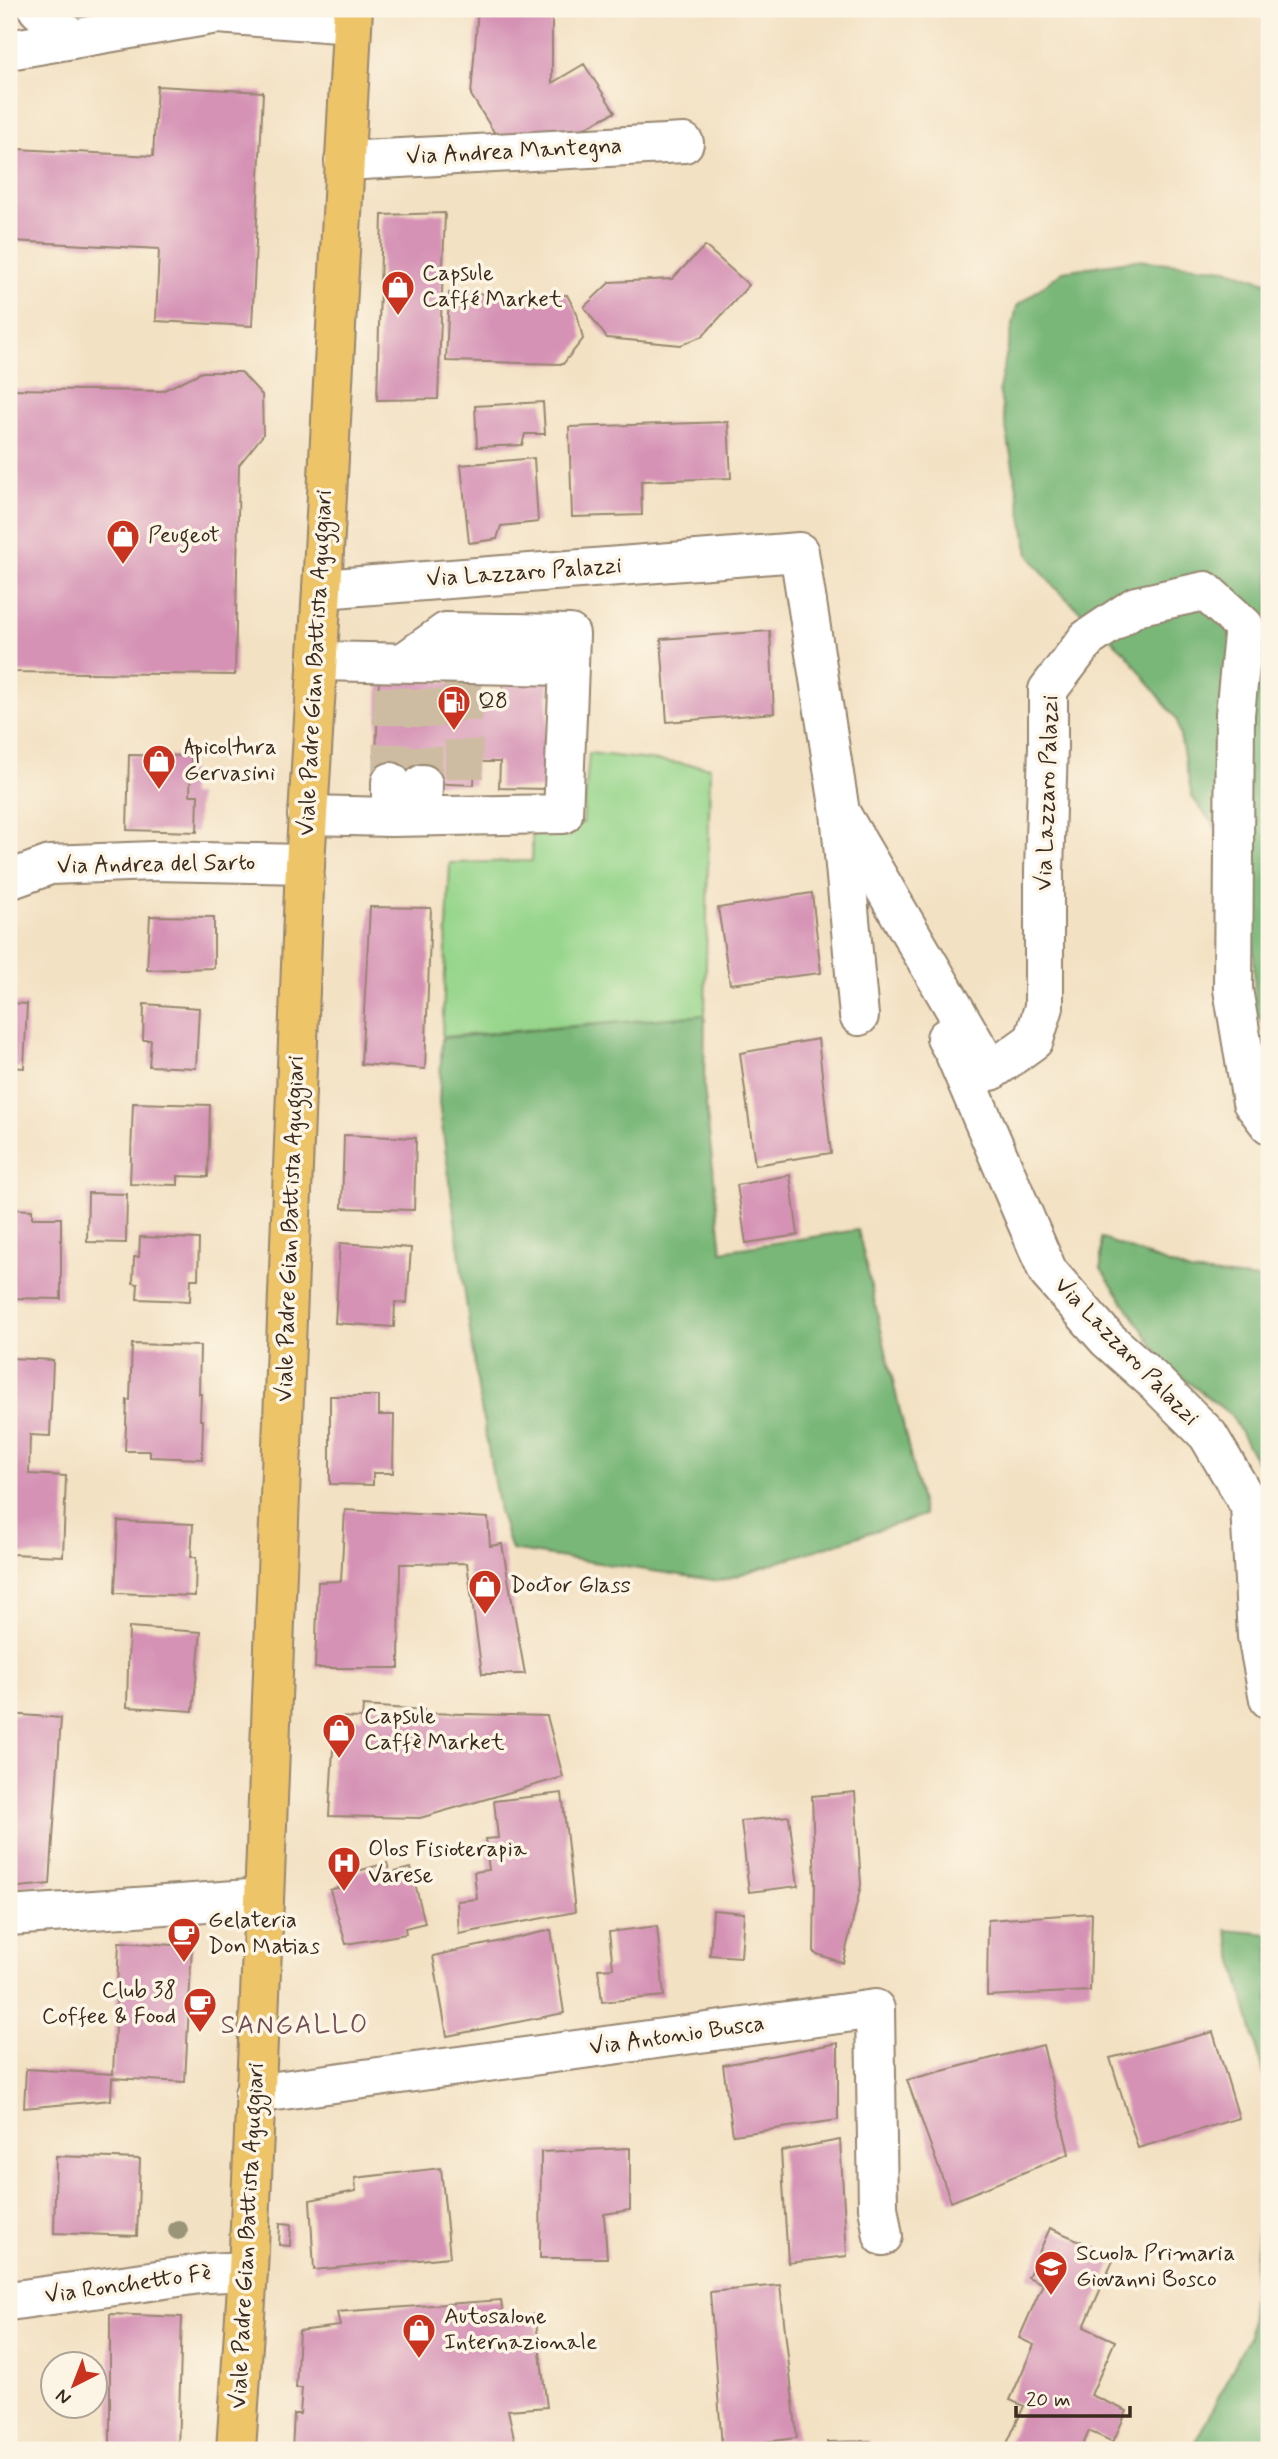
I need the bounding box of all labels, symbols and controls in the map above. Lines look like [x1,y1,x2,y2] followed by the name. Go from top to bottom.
[405,131,623,173] street label: Via Andrea Mantegna
[422,259,563,315] place label: Capsule Caffé Market
[379,268,417,317] shop icon: Capsule Caffé Market
[292,489,342,837] street label: Viale Padre Gian Battista Aguggiari
[104,517,142,566] shop icon: Peugeot
[148,521,220,553] place label: Peugeot
[425,551,623,595] street label: Via Lazzaro Palazzi
[435,683,473,732] fuel station icon: Q8
[478,687,508,717] place label: Q8
[1030,695,1066,891] street label: Via Lazzaro Palazzi
[184,733,277,789] place label: Apicoltura Gervasini
[140,742,178,791] shop icon: Apicoltura Gervasini
[57,848,255,882] street label: Via Andrea del Sarto
[270,1055,314,1403] street label: Viale Padre Gian Battista Aguggiari
[1047,1271,1205,1433] street label: Via Lazzaro Palazzi
[466,1567,504,1616] shop icon: Doctor Glass
[510,1571,631,1601] place label: Doctor Glass
[364,1702,505,1758] place label: Capsule Caffè Market
[320,1711,358,1760] shop icon: Capsule Caffè Market
[368,1835,527,1891] place label: Olos Fisioterapia Varese
[325,1844,363,1893] hospital icon: Olos Fisioterapia Varese
[208,1906,320,1962] place label: Gelateria Don Matias
[165,1915,203,1964] cafe icon: Gelateria Don Matias
[42,1976,176,2032] place label: Club 38 Coffee & Food
[181,1985,219,2034] cafe icon: Club 38 Coffee & Food
[221,2009,369,2043] district label: SANGALLO
[588,2009,766,2063] street label: Via Antonio Busca
[224,2062,274,2410] street label: Viale Padre Gian Battista Aguggiari
[1076,2239,1235,2295] place label: Scuola Primaria Giovanni Bosco
[1032,2248,1070,2297] school or university icon: Scuola Primaria Giovanni Bosco
[43,2259,213,2311] street label: Via Ronchetto Fè
[444,2302,597,2358] place label: Autosalone Internazionale
[400,2311,438,2360] shop icon: Autosalone Internazionale
[38,2350,108,2420] north arrow
[1016,2375,1129,2419] scale bar
[51,2383,77,2410] text: N
[1026,2386,1071,2414] text: 20 m

